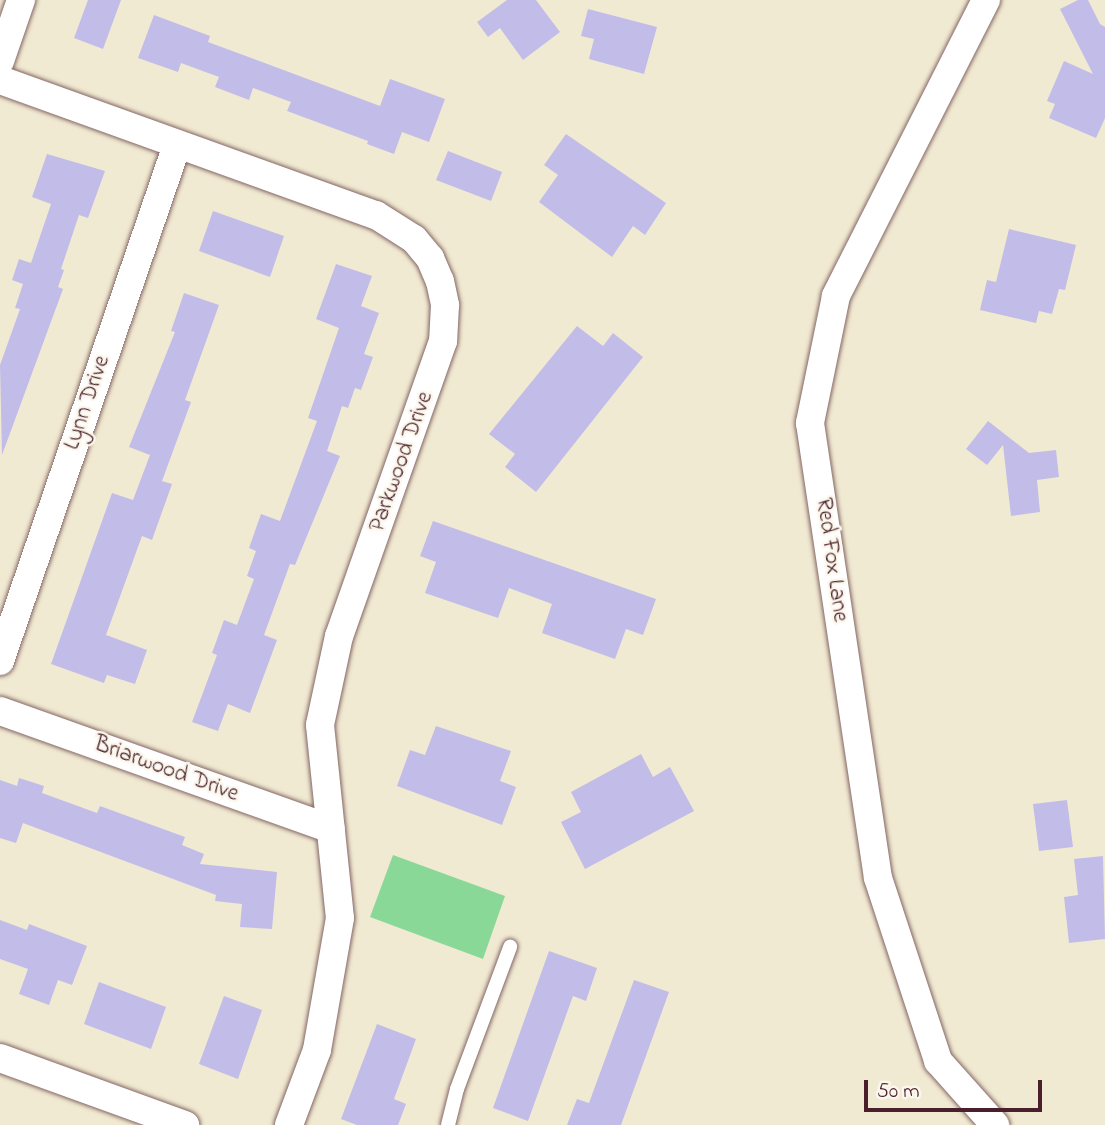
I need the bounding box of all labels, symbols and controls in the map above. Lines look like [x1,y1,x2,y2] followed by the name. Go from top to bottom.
[59,352,117,454] street label: Lynn Drive
[364,388,440,536] street label: Parkwood Drive
[809,496,853,624] street label: Red Fox Lane
[90,731,242,809] street label: Briarwood Drive
[867,1066,1046,1110] scale bar
[877,1077,920,1107] text: 50 m

